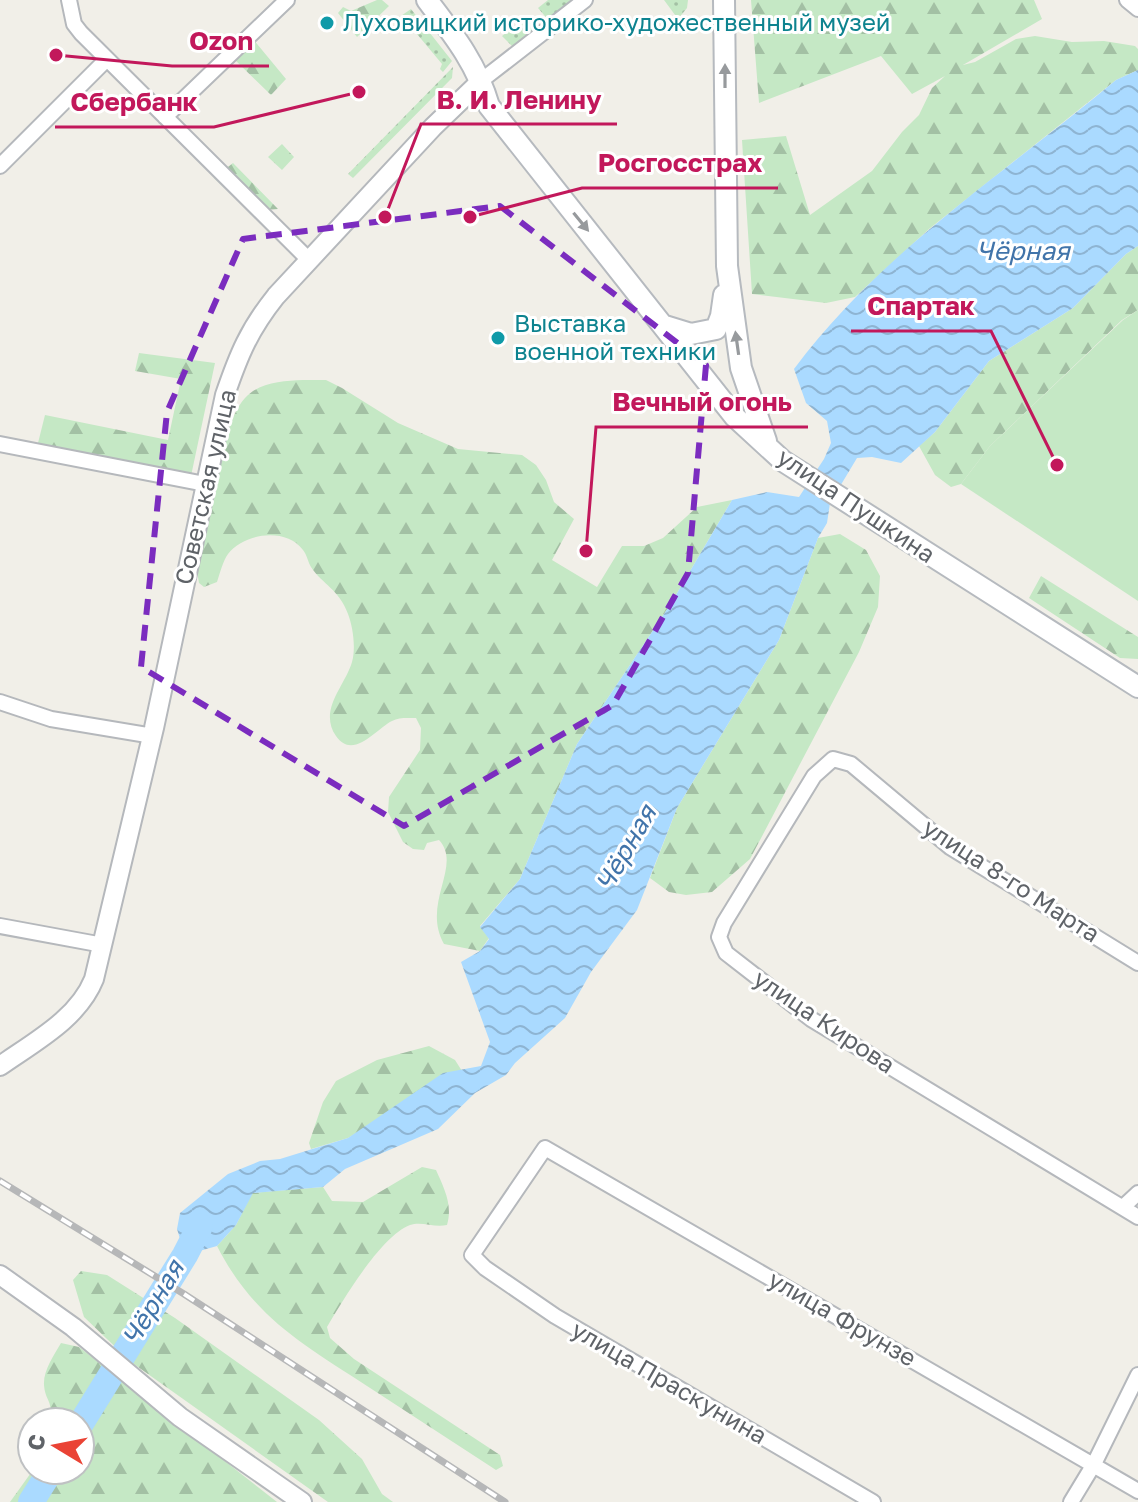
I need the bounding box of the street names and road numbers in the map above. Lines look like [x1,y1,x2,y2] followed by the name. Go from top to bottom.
[168,386,241,587] street label: Советская улица
[773,441,941,568] street label: улица Пушкина
[918,812,1106,948] street label: улица 8-го Марта
[749,963,901,1079] street label: улица Кирова
[764,1264,922,1372] street label: улица Фрунзе
[567,1314,773,1449] street label: улица Праскунина

